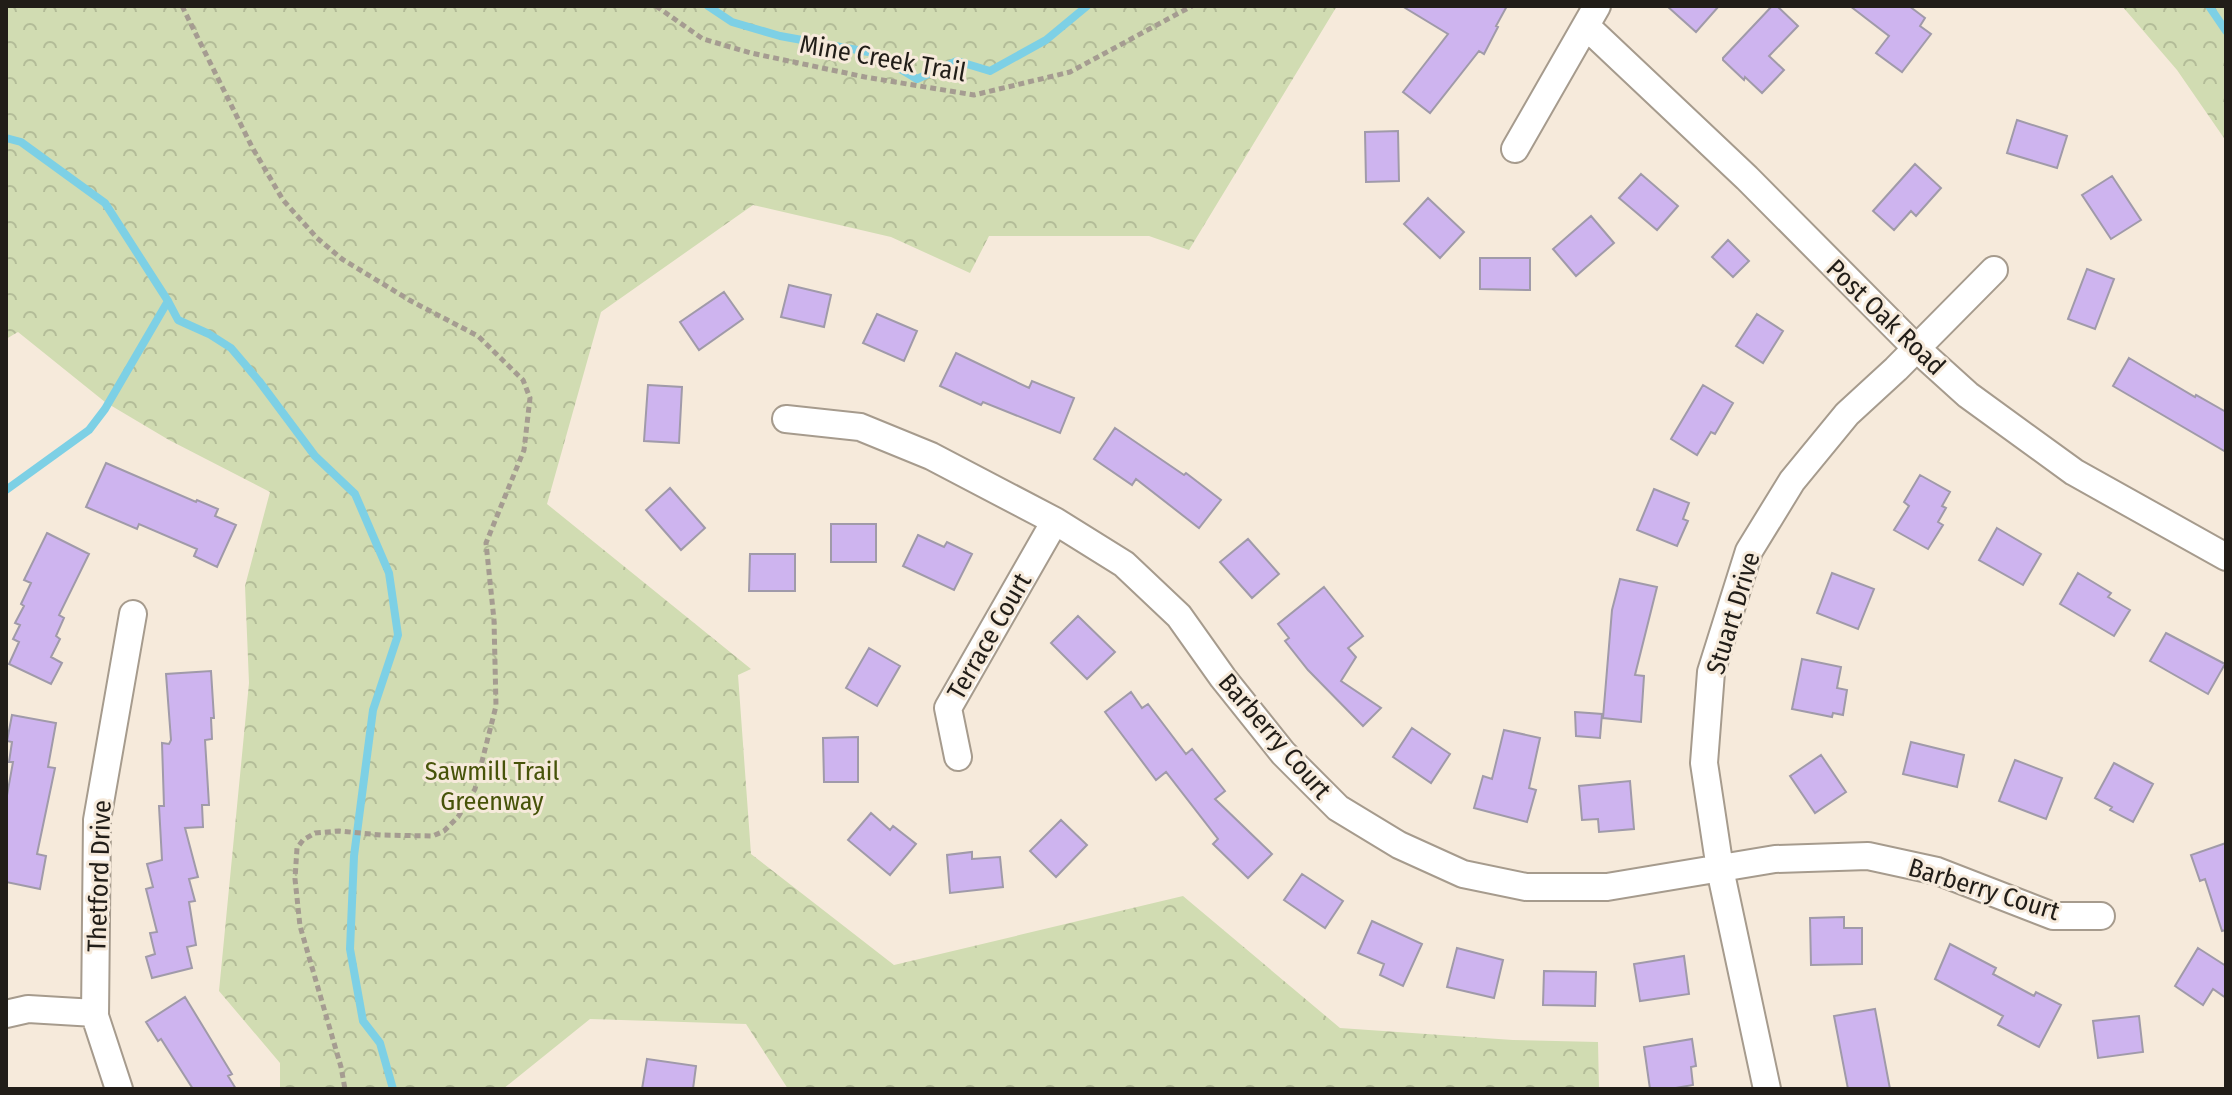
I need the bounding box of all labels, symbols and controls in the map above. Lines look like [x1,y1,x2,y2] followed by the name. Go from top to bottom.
[797,29,969,88] street label: Mine Creek Trail
[1820,253,1951,382] street label: Post Oak Road
[1700,548,1767,678] street label: Stuart Drive
[941,567,1038,705] street label: Terrace Court
[1212,667,1338,806] street label: Barberry Court
[425,756,559,817] park label: Sawmill Trail Greenway
[81,800,118,952] street label: Thetford Drive
[1905,852,2064,927] street label: Barberry Court

